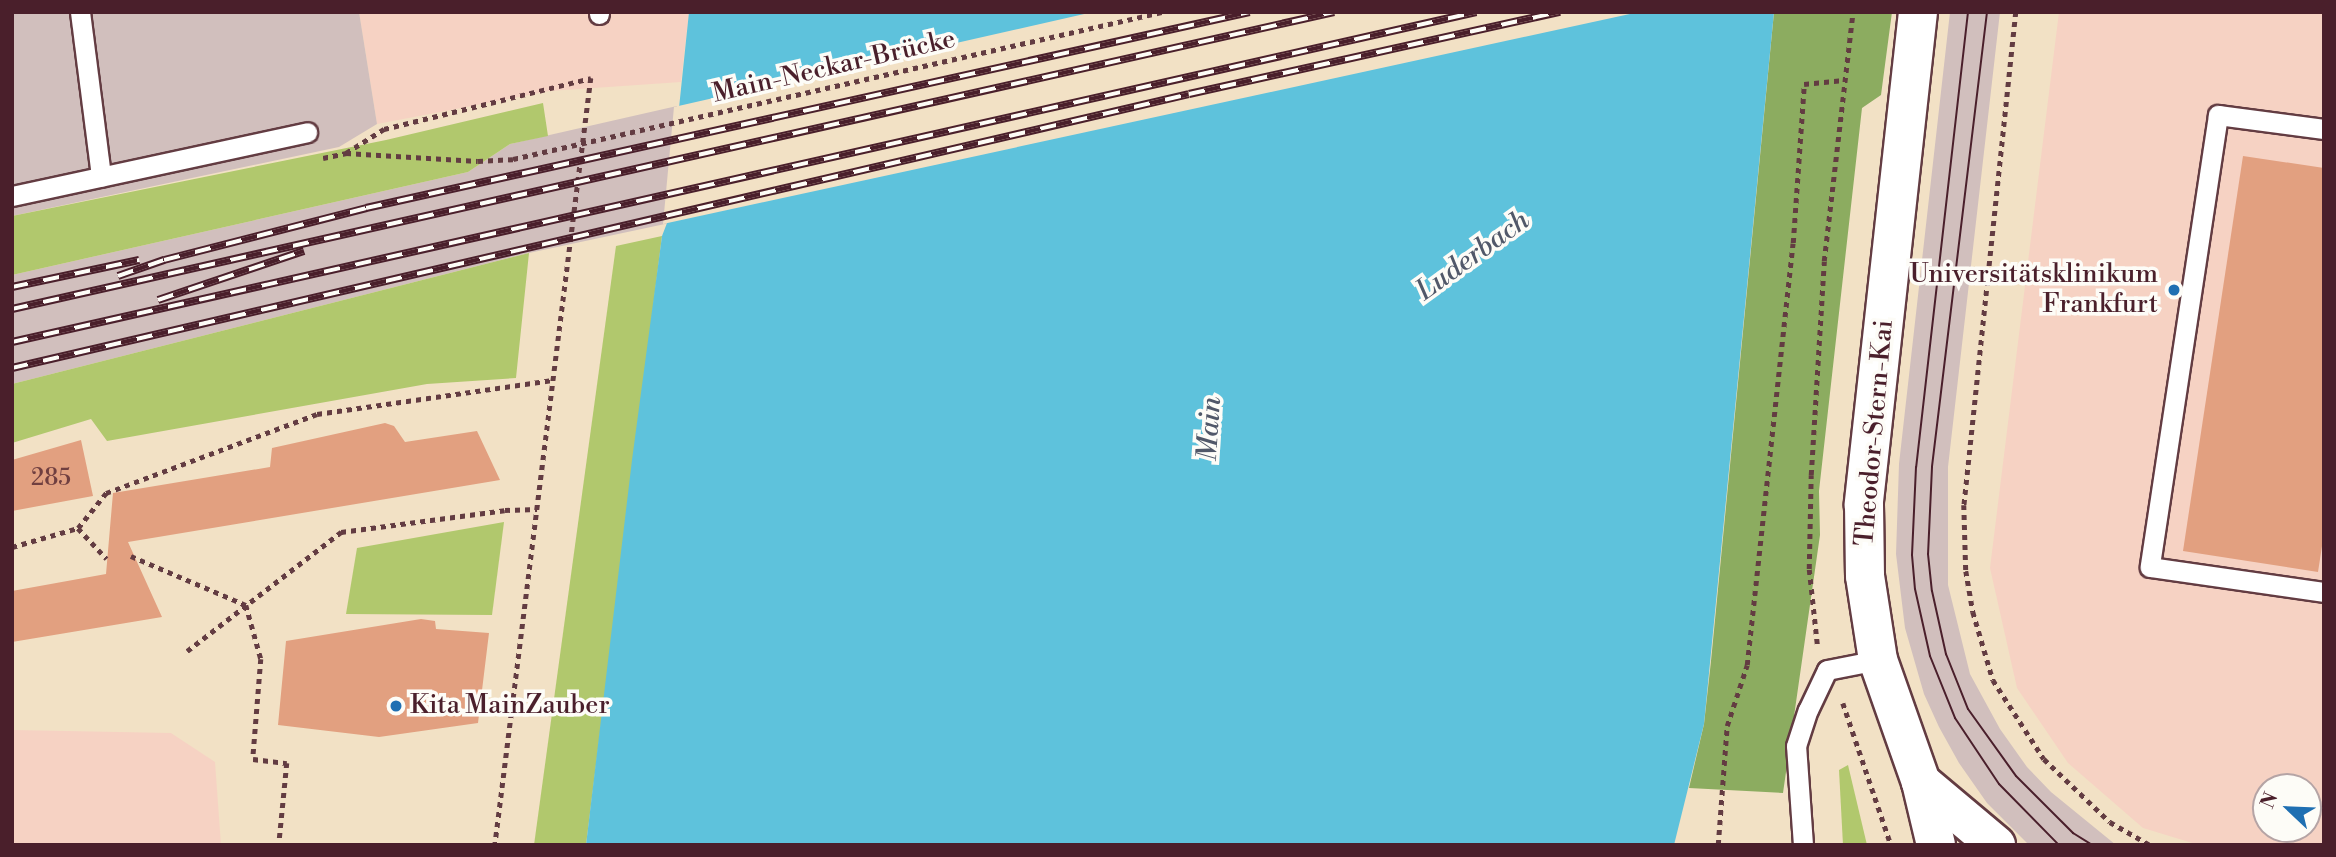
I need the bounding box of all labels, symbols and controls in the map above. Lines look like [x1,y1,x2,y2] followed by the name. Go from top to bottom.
[710,24,958,110] street label: Main-Neckar-Brücke
[1410,204,1536,308] water label: Luderbach
[1910,259,2158,320] place label: Universitätsklinikum Frankfurt
[2164,280,2184,300] marker: Universitätsklinikum Frankfurt
[1850,318,1900,548] street label: Theodor-Stern-Kai
[1191,396,1229,462] water label: Main
[31,464,71,492] house number: 285
[410,690,610,722] place label: Kita MainZauber
[388,698,404,714] marker: Kita MainZauber
[2252,773,2322,843] north arrow
[2256,789,2283,812] text: N

